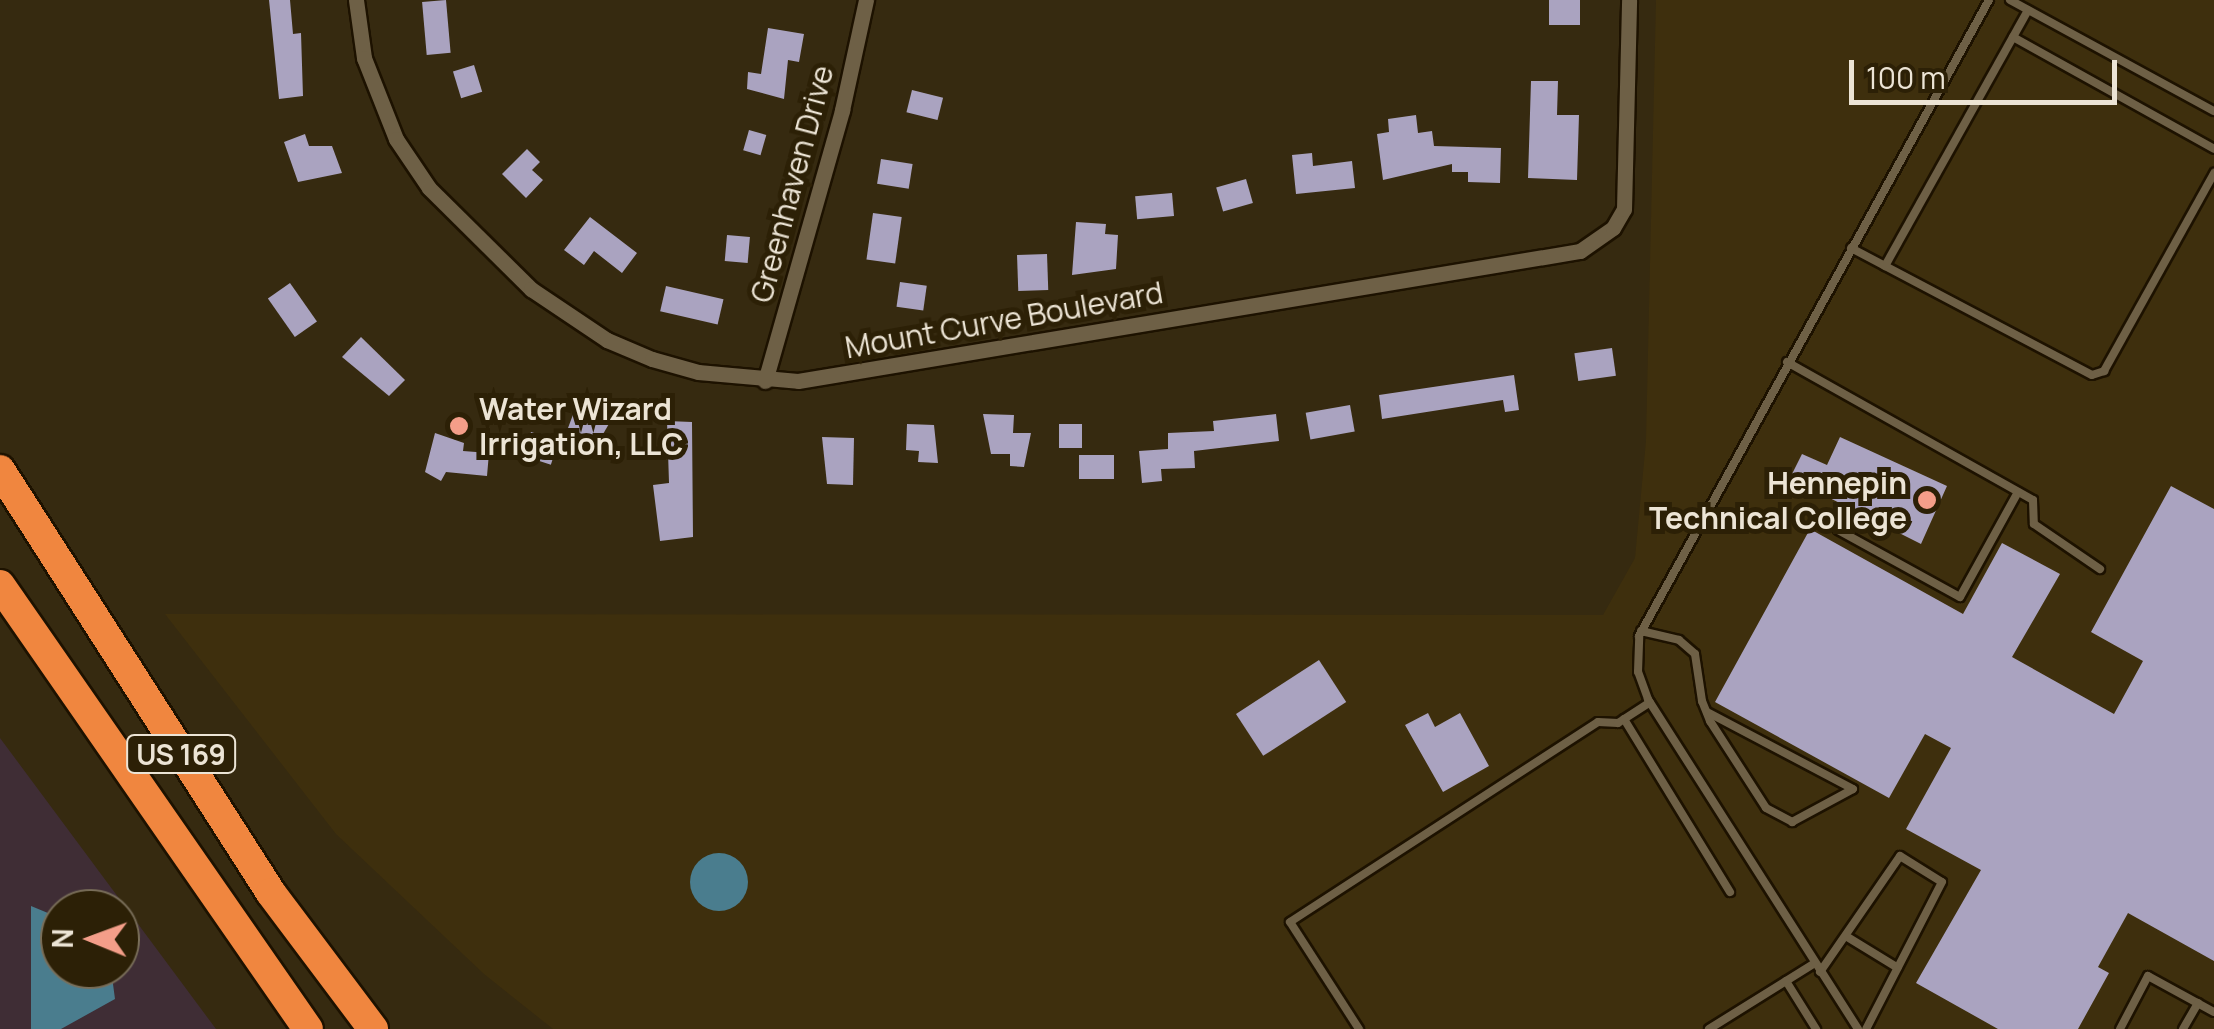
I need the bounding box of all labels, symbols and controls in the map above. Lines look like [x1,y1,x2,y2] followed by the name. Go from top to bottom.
[1854,40,2122,102] scale bar
[1866,57,1946,98] text: 100 m
[743,62,841,306] street label: Greenhaven Drive
[842,274,1166,366] street label: Mount Curve Boulevard
[479,391,684,462] place label: Water Wizard Irrigation, LLC
[448,415,470,437] marker: Water Wizard Irrigation, LLC
[1649,465,1907,536] place label: Hennepin Technical College
[1916,489,1938,511] marker: Hennepin Technical College
[126,731,236,777] road number: US 169
[40,889,140,989] north arrow
[43,928,81,949] text: N

